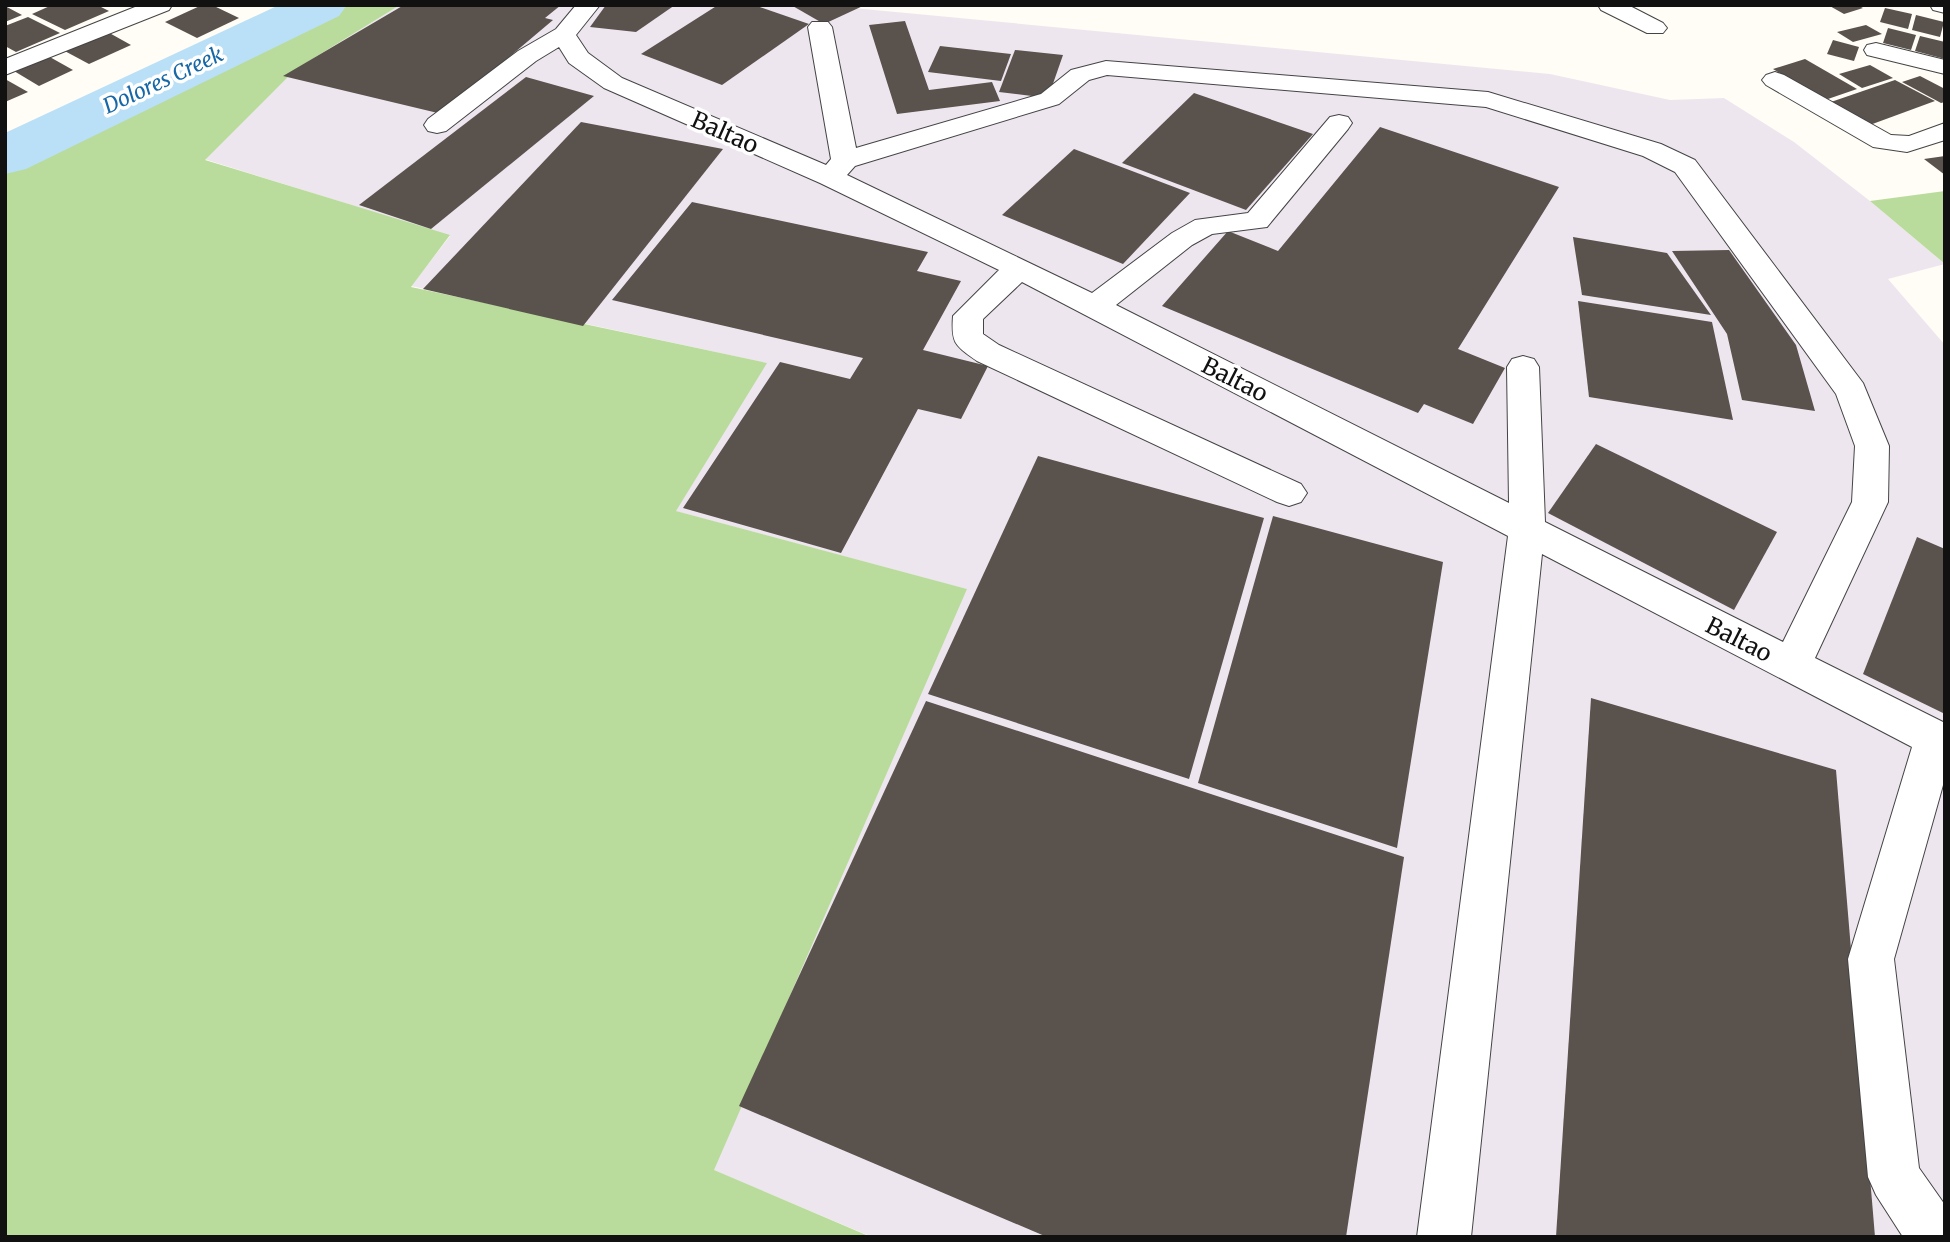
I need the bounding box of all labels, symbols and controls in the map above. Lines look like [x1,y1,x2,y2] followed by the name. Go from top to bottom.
[98,40,228,120] water label: Dolores Creek
[687,104,763,160] street label: Baltao
[1197,350,1273,408] street label: Baltao
[1701,610,1777,668] street label: Baltao

